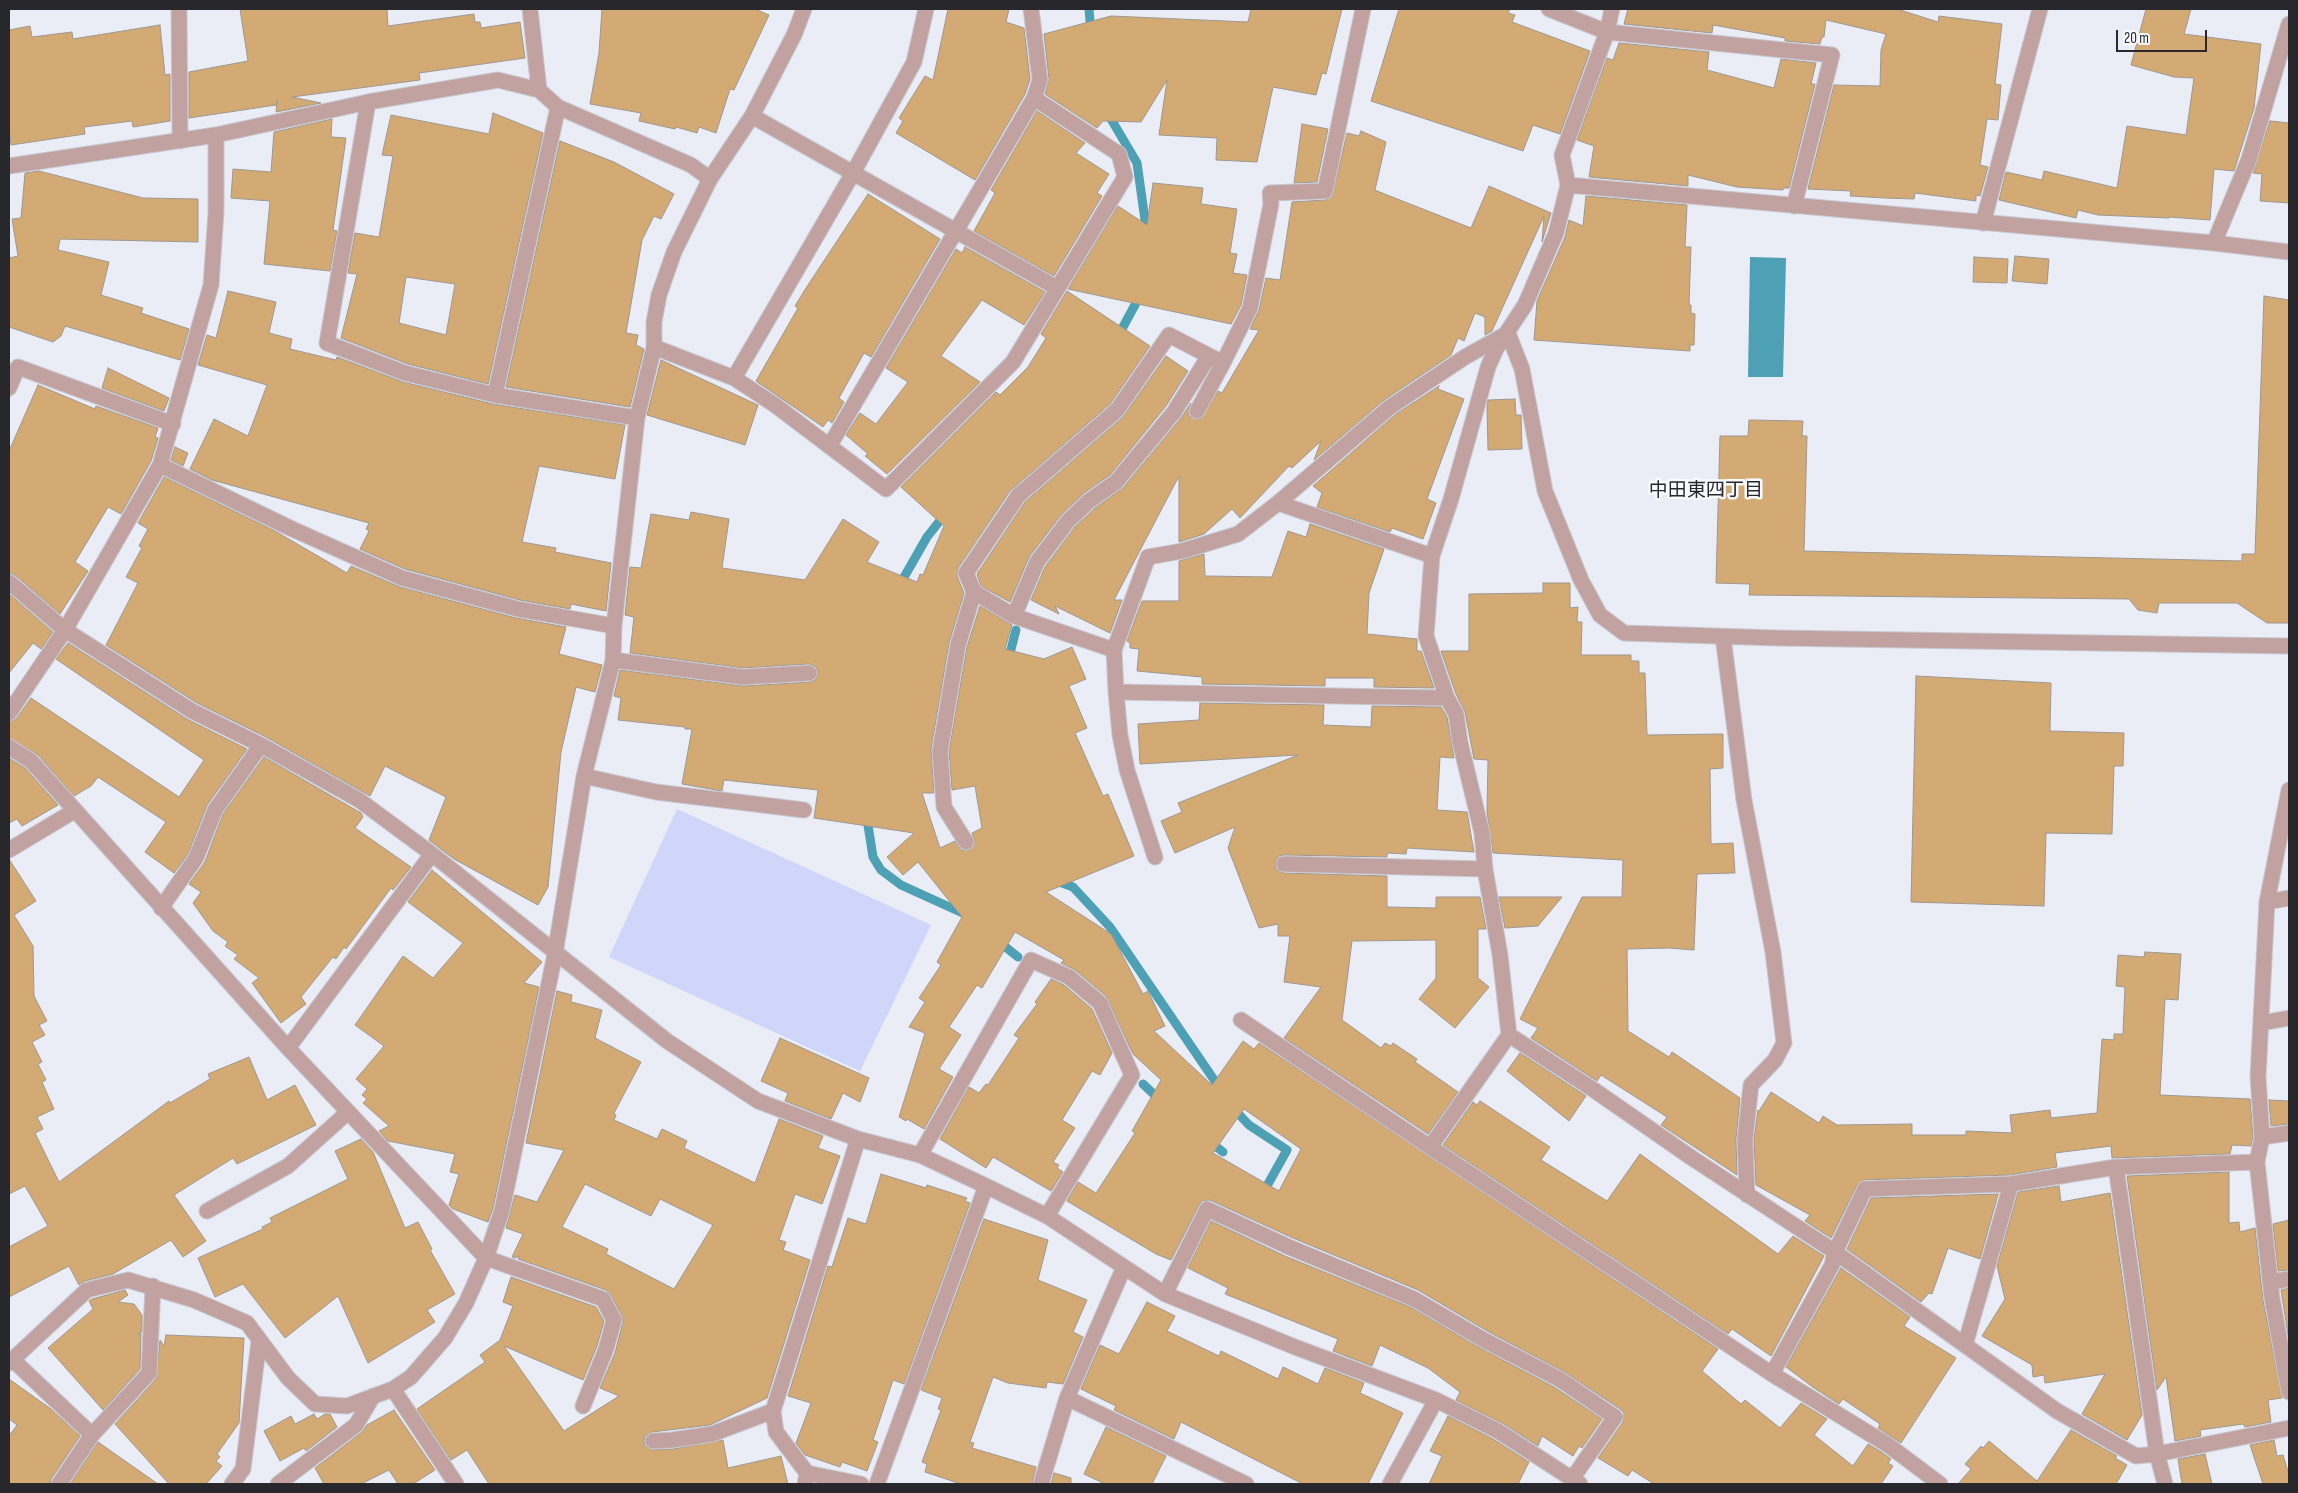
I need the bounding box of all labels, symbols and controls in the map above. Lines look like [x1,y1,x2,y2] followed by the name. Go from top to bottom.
[2118,20,2209,52] scale bar
[2124,29,2149,48] text: 20 m
[1649,480,1763,502] district label: 中田東四丁目

